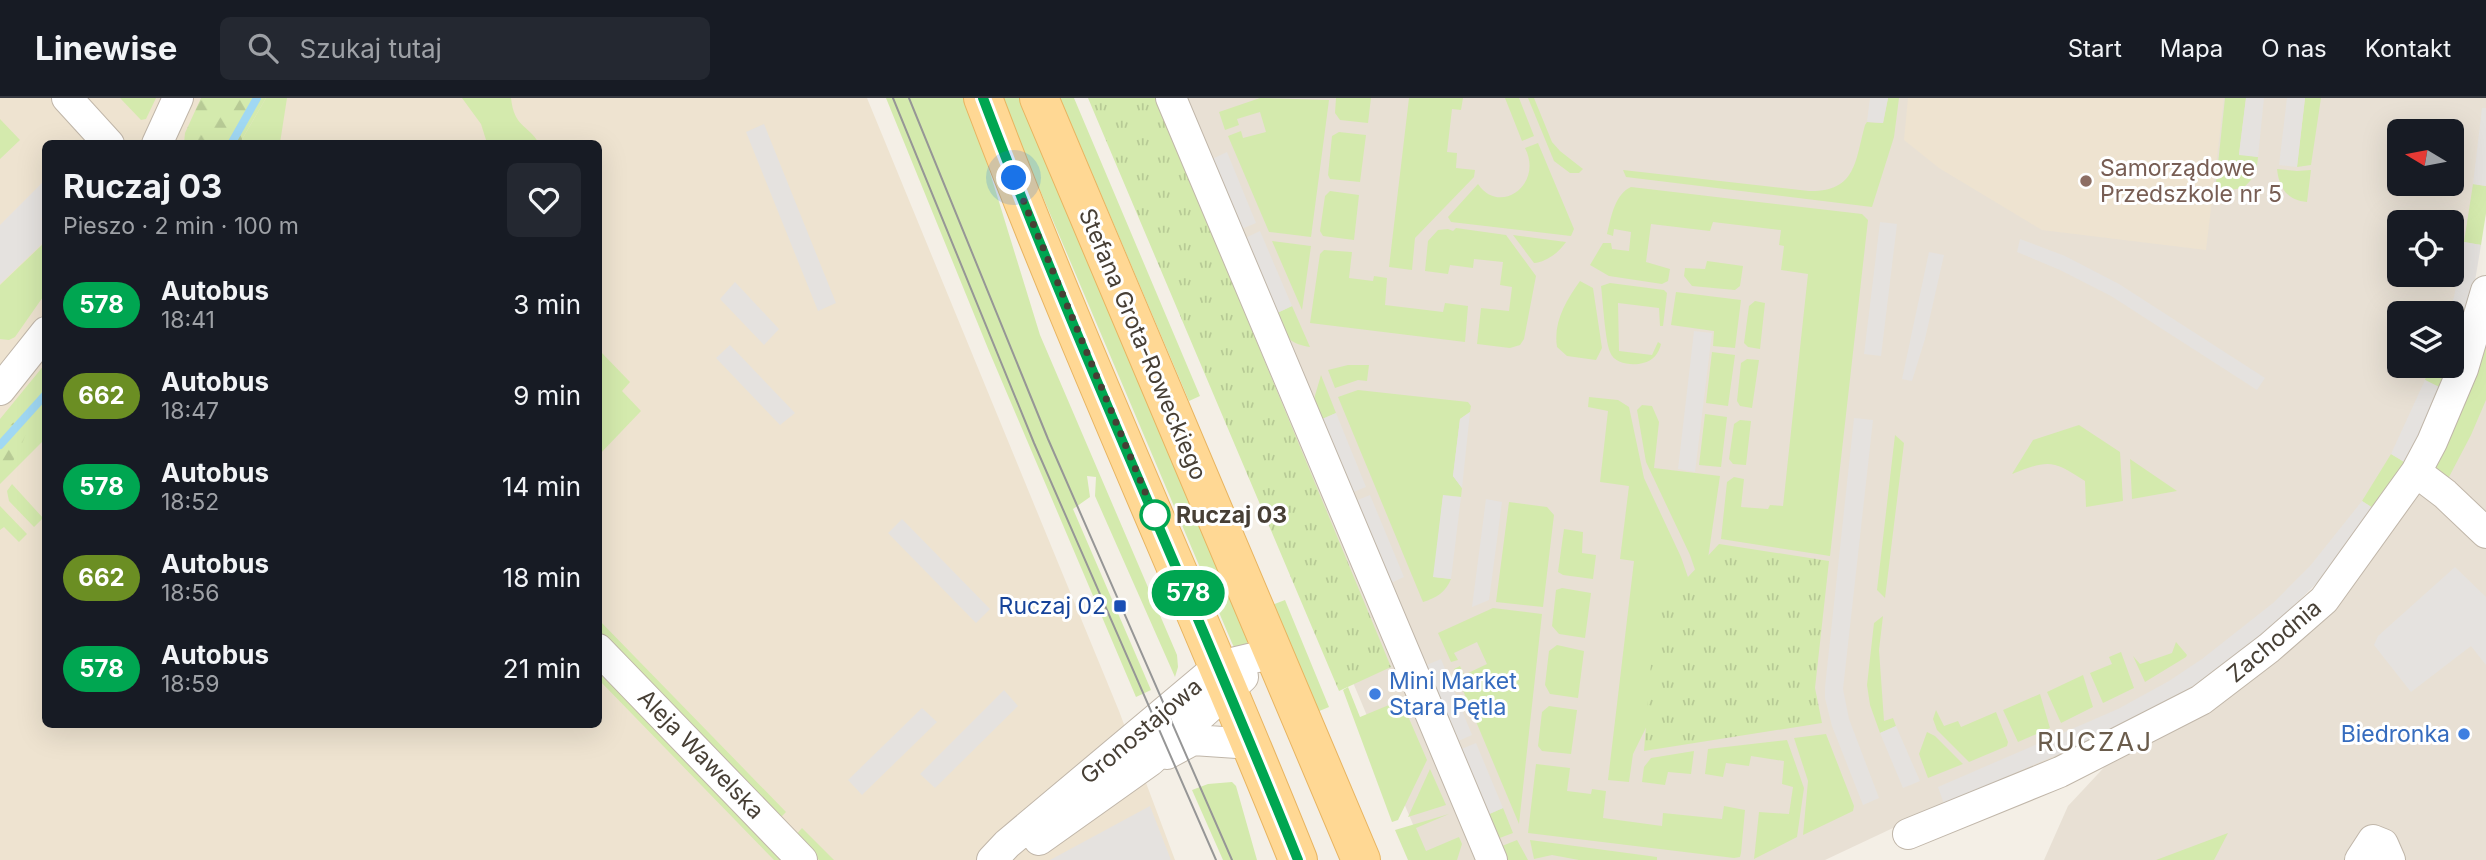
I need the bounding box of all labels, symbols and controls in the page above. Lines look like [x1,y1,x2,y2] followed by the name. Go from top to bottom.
[220,17,710,80] search box
[35,28,178,68] text: Linewise
[244,29,282,67] icon: search
[300,33,442,64] text: Szukaj tutaj
[2068,34,2122,63] text: Start
[2160,34,2223,63] text: Mapa
[2261,34,2327,63] text: O nas
[2365,34,2451,63] text: Kontakt
[2387,119,2464,196] north arrow
[2387,119,2464,378] map controls
[2100,154,2282,208] place label: Samorządowe Przedszkole nr 5
[996,160,1031,195] your location
[507,163,581,237] button: heart
[63,166,222,206] text: Ruczaj 03
[2078,173,2094,189] marker: Samorządowe Przedszkole nr 5
[1073,204,1213,484] street label: Stefana Grota-Roweckiego
[2387,210,2464,287] button: locate
[63,212,299,240] text: Pieszo · 2 min · 100 m
[161,275,269,306] text: Autobus
[513,289,581,320] text: 3 min
[79,290,124,319] text: 578
[2387,301,2464,378] button: layers
[161,306,215,334] text: 18:41
[161,366,269,397] text: Autobus
[513,380,581,411] text: 9 min
[78,381,125,410] text: 662
[161,397,219,425] text: 18:47
[161,457,269,488] text: Autobus
[502,471,581,502] text: 14 min
[79,472,124,501] text: 578
[161,488,219,516] text: 18:52
[1140,500,1170,530] marker: Ruczaj 03
[1176,501,1287,529] place label: Ruczaj 03
[161,548,269,579] text: Autobus
[503,562,581,593] text: 18 min
[78,563,125,592] text: 662
[1148,570,1228,616] line badge: 578
[1166,578,1210,607] text: 578
[161,579,219,607] text: 18:56
[999,592,1106,620] place label: Ruczaj 02
[2221,594,2327,688] street label: Zachodnia
[1112,598,1128,614] marker: Ruczaj 02
[161,639,269,670] text: Autobus
[503,653,581,684] text: 21 min
[79,654,124,683] text: 578
[1389,667,1517,721] place label: Mini Market Stara Pętla
[161,670,219,698] text: 18:59
[1075,672,1207,790] street label: Gronostajowa
[632,683,770,825] street label: Aleja Wawelska
[1367,686,1383,702] marker: Mini Market Stara Pętla
[2341,720,2450,748] place label: Biedronka
[2037,726,2153,757] district label: RUCZAJ
[2456,726,2472,742] marker: Biedronka

